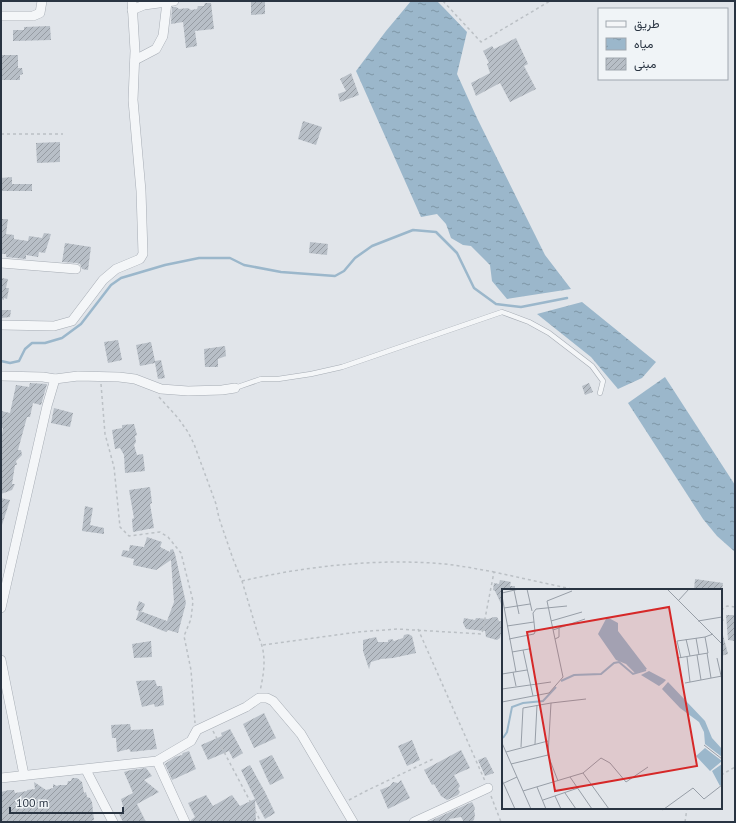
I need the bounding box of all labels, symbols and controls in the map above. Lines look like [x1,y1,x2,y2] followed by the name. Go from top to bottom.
[598,8,728,80] legend
[634,16,660,32] text: طريق
[634,36,653,51] text: مياه
[634,56,656,72] text: مبنى
[502,589,722,809] inset map
[10,789,123,815] scale bar
[16,795,49,810] text: 100 m

